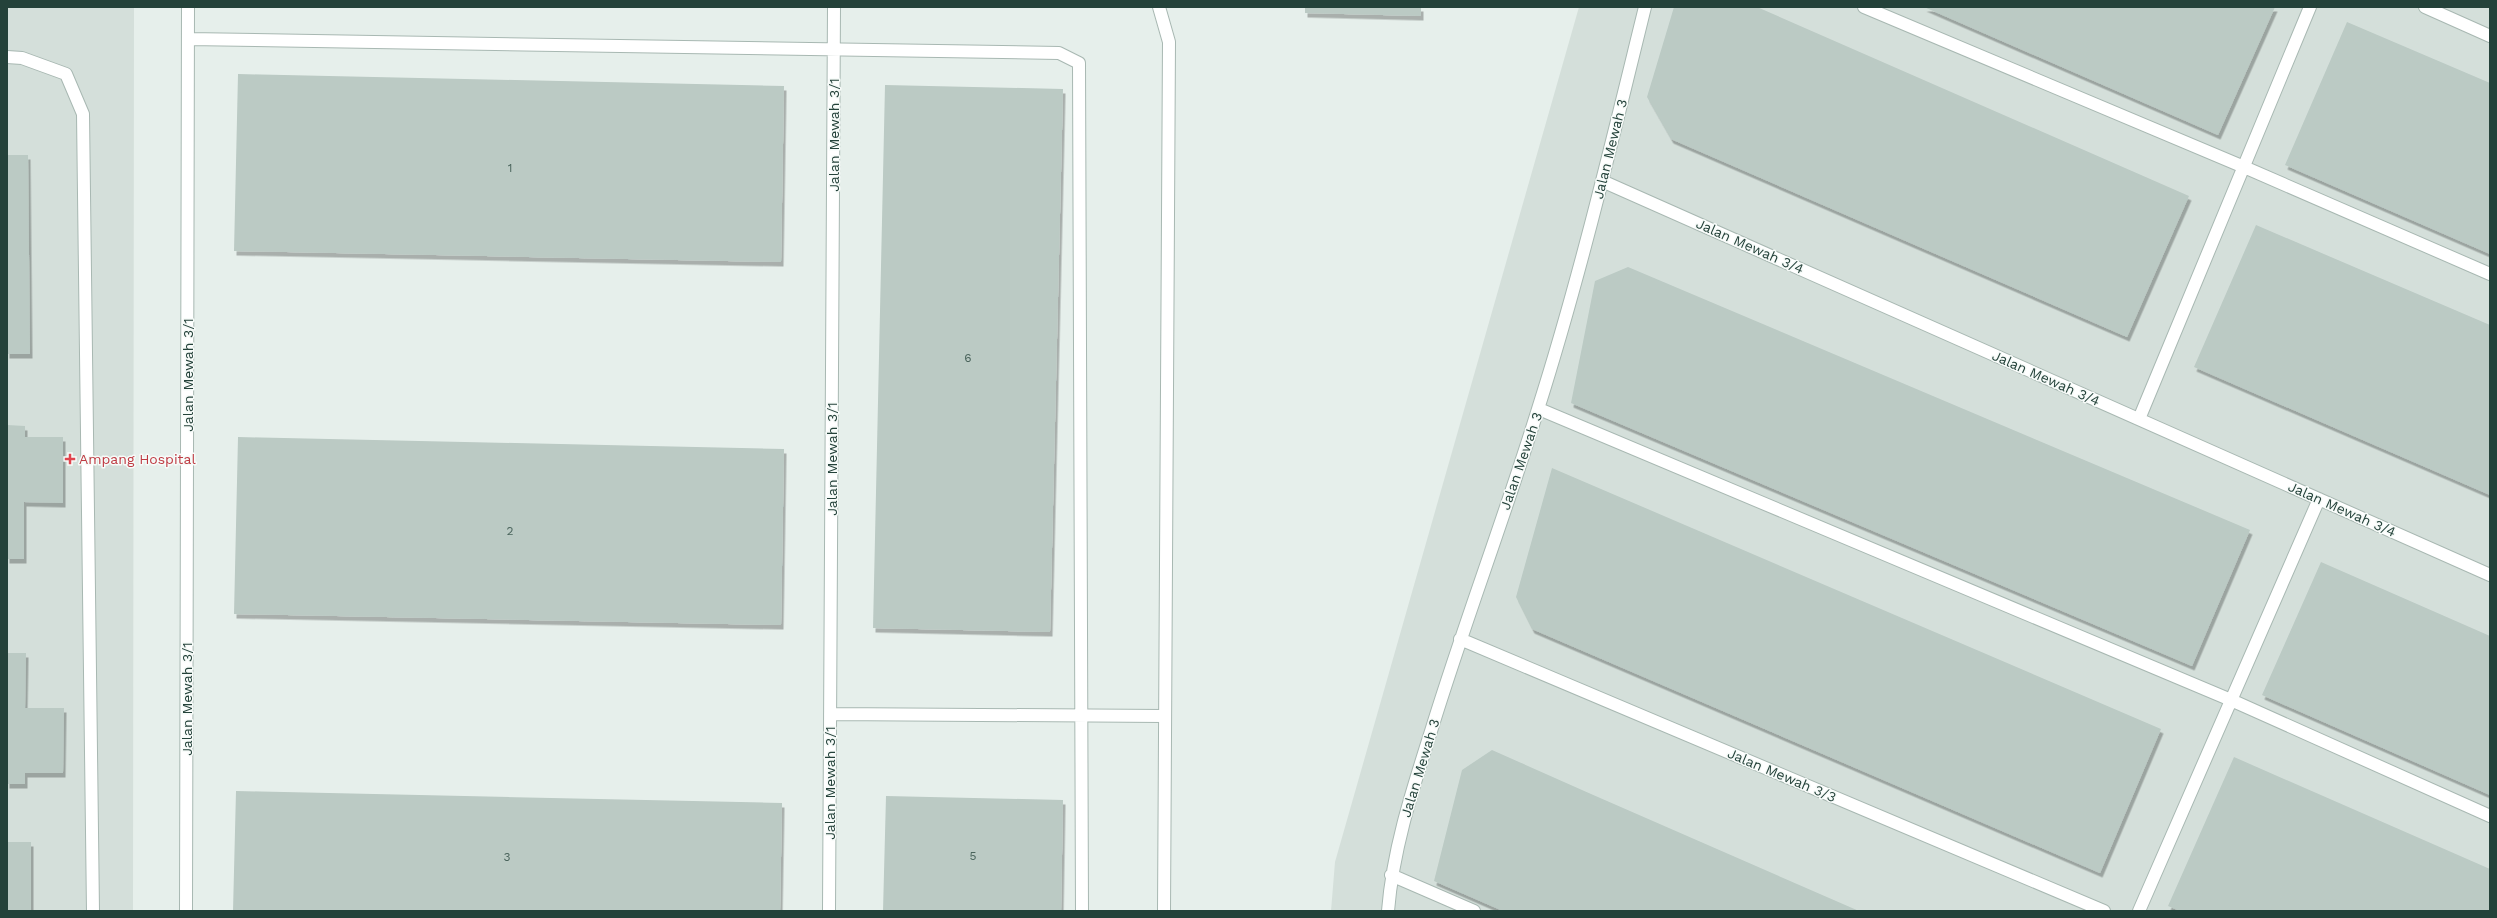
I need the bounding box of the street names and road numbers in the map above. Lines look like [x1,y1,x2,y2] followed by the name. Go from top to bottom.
[826,78,842,192] street label: Jalan Mewah 3/1
[1590,98,1630,200] street label: Jalan Mewah 3
[1694,215,1806,277] street label: Jalan Mewah 3/4
[180,318,196,432] street label: Jalan Mewah 3/1
[1990,347,2102,409] street label: Jalan Mewah 3/4
[824,402,840,516] street label: Jalan Mewah 3/1
[1497,410,1545,512] street label: Jalan Mewah 3
[2286,478,2398,540] street label: Jalan Mewah 3/4
[179,642,195,756] street label: Jalan Mewah 3/1
[1397,717,1443,819] street label: Jalan Mewah 3
[822,726,838,840] street label: Jalan Mewah 3/1
[1725,745,1839,805] street label: Jalan Mewah 3/3

